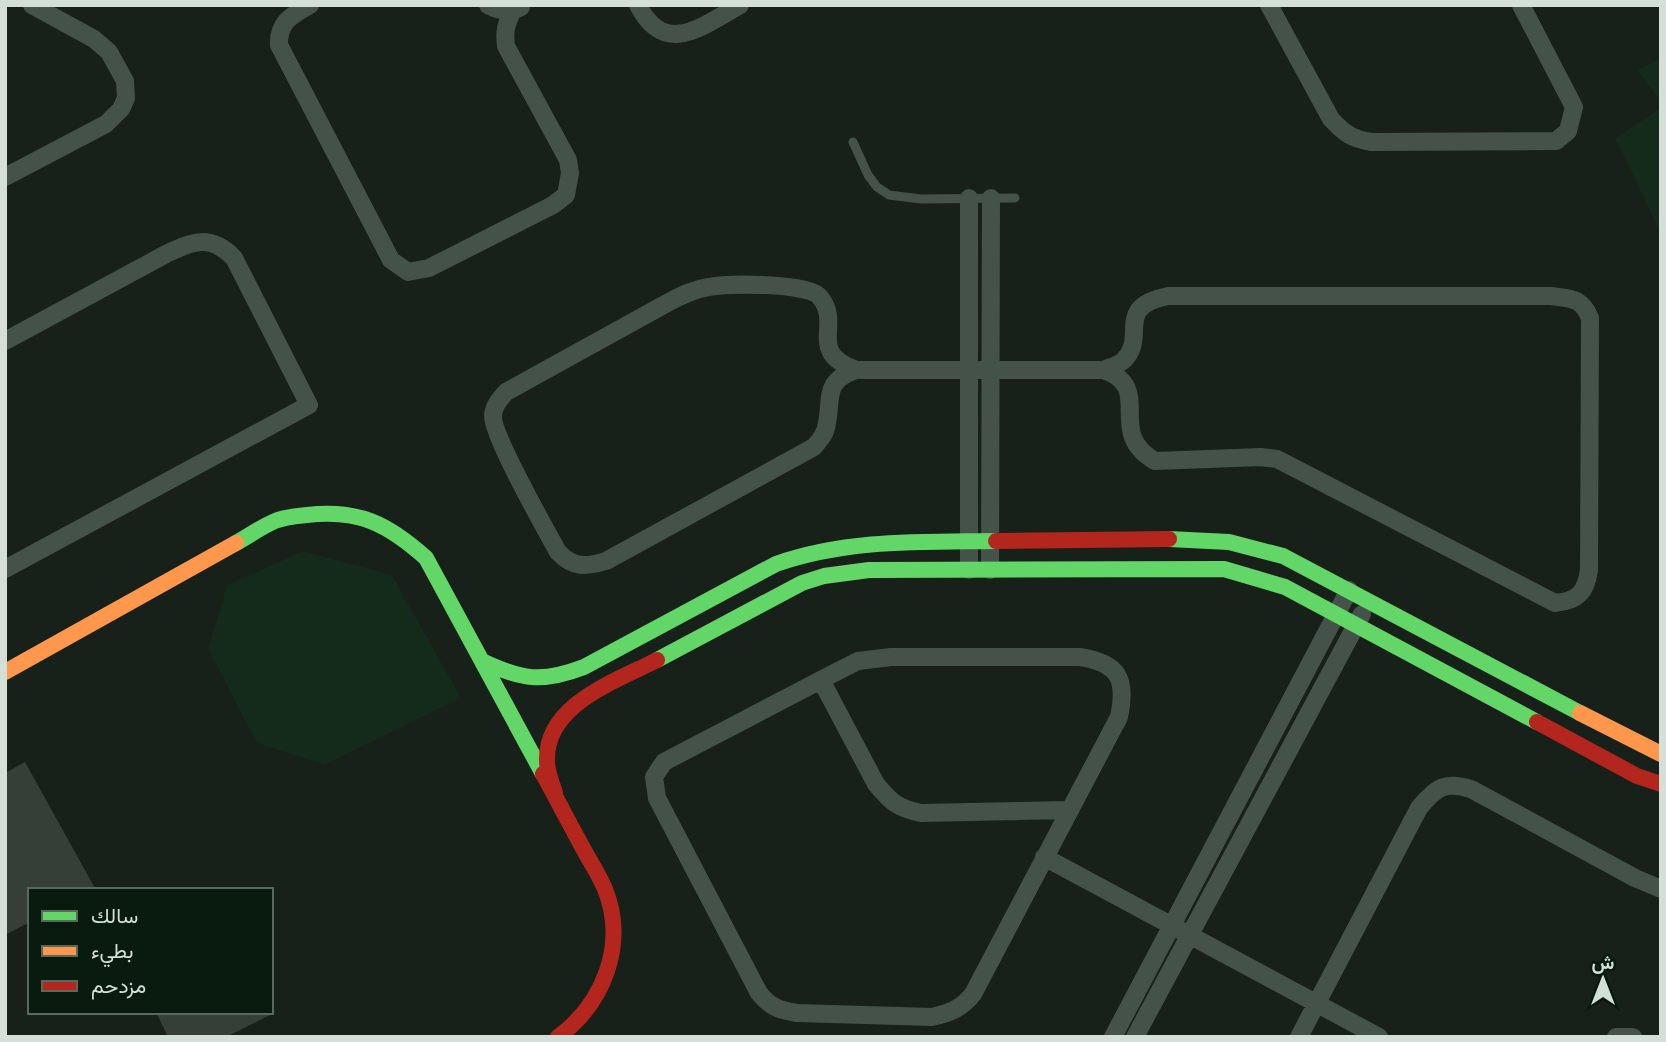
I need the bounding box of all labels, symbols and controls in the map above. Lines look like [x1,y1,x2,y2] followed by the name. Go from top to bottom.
[28,888,273,1014] legend
[91,901,138,929] text: سالك
[91,936,134,968] text: بطيء
[1568,944,1638,1014] north arrow
[1592,949,1615,975] text: ش
[91,971,146,1000] text: مزدحم

